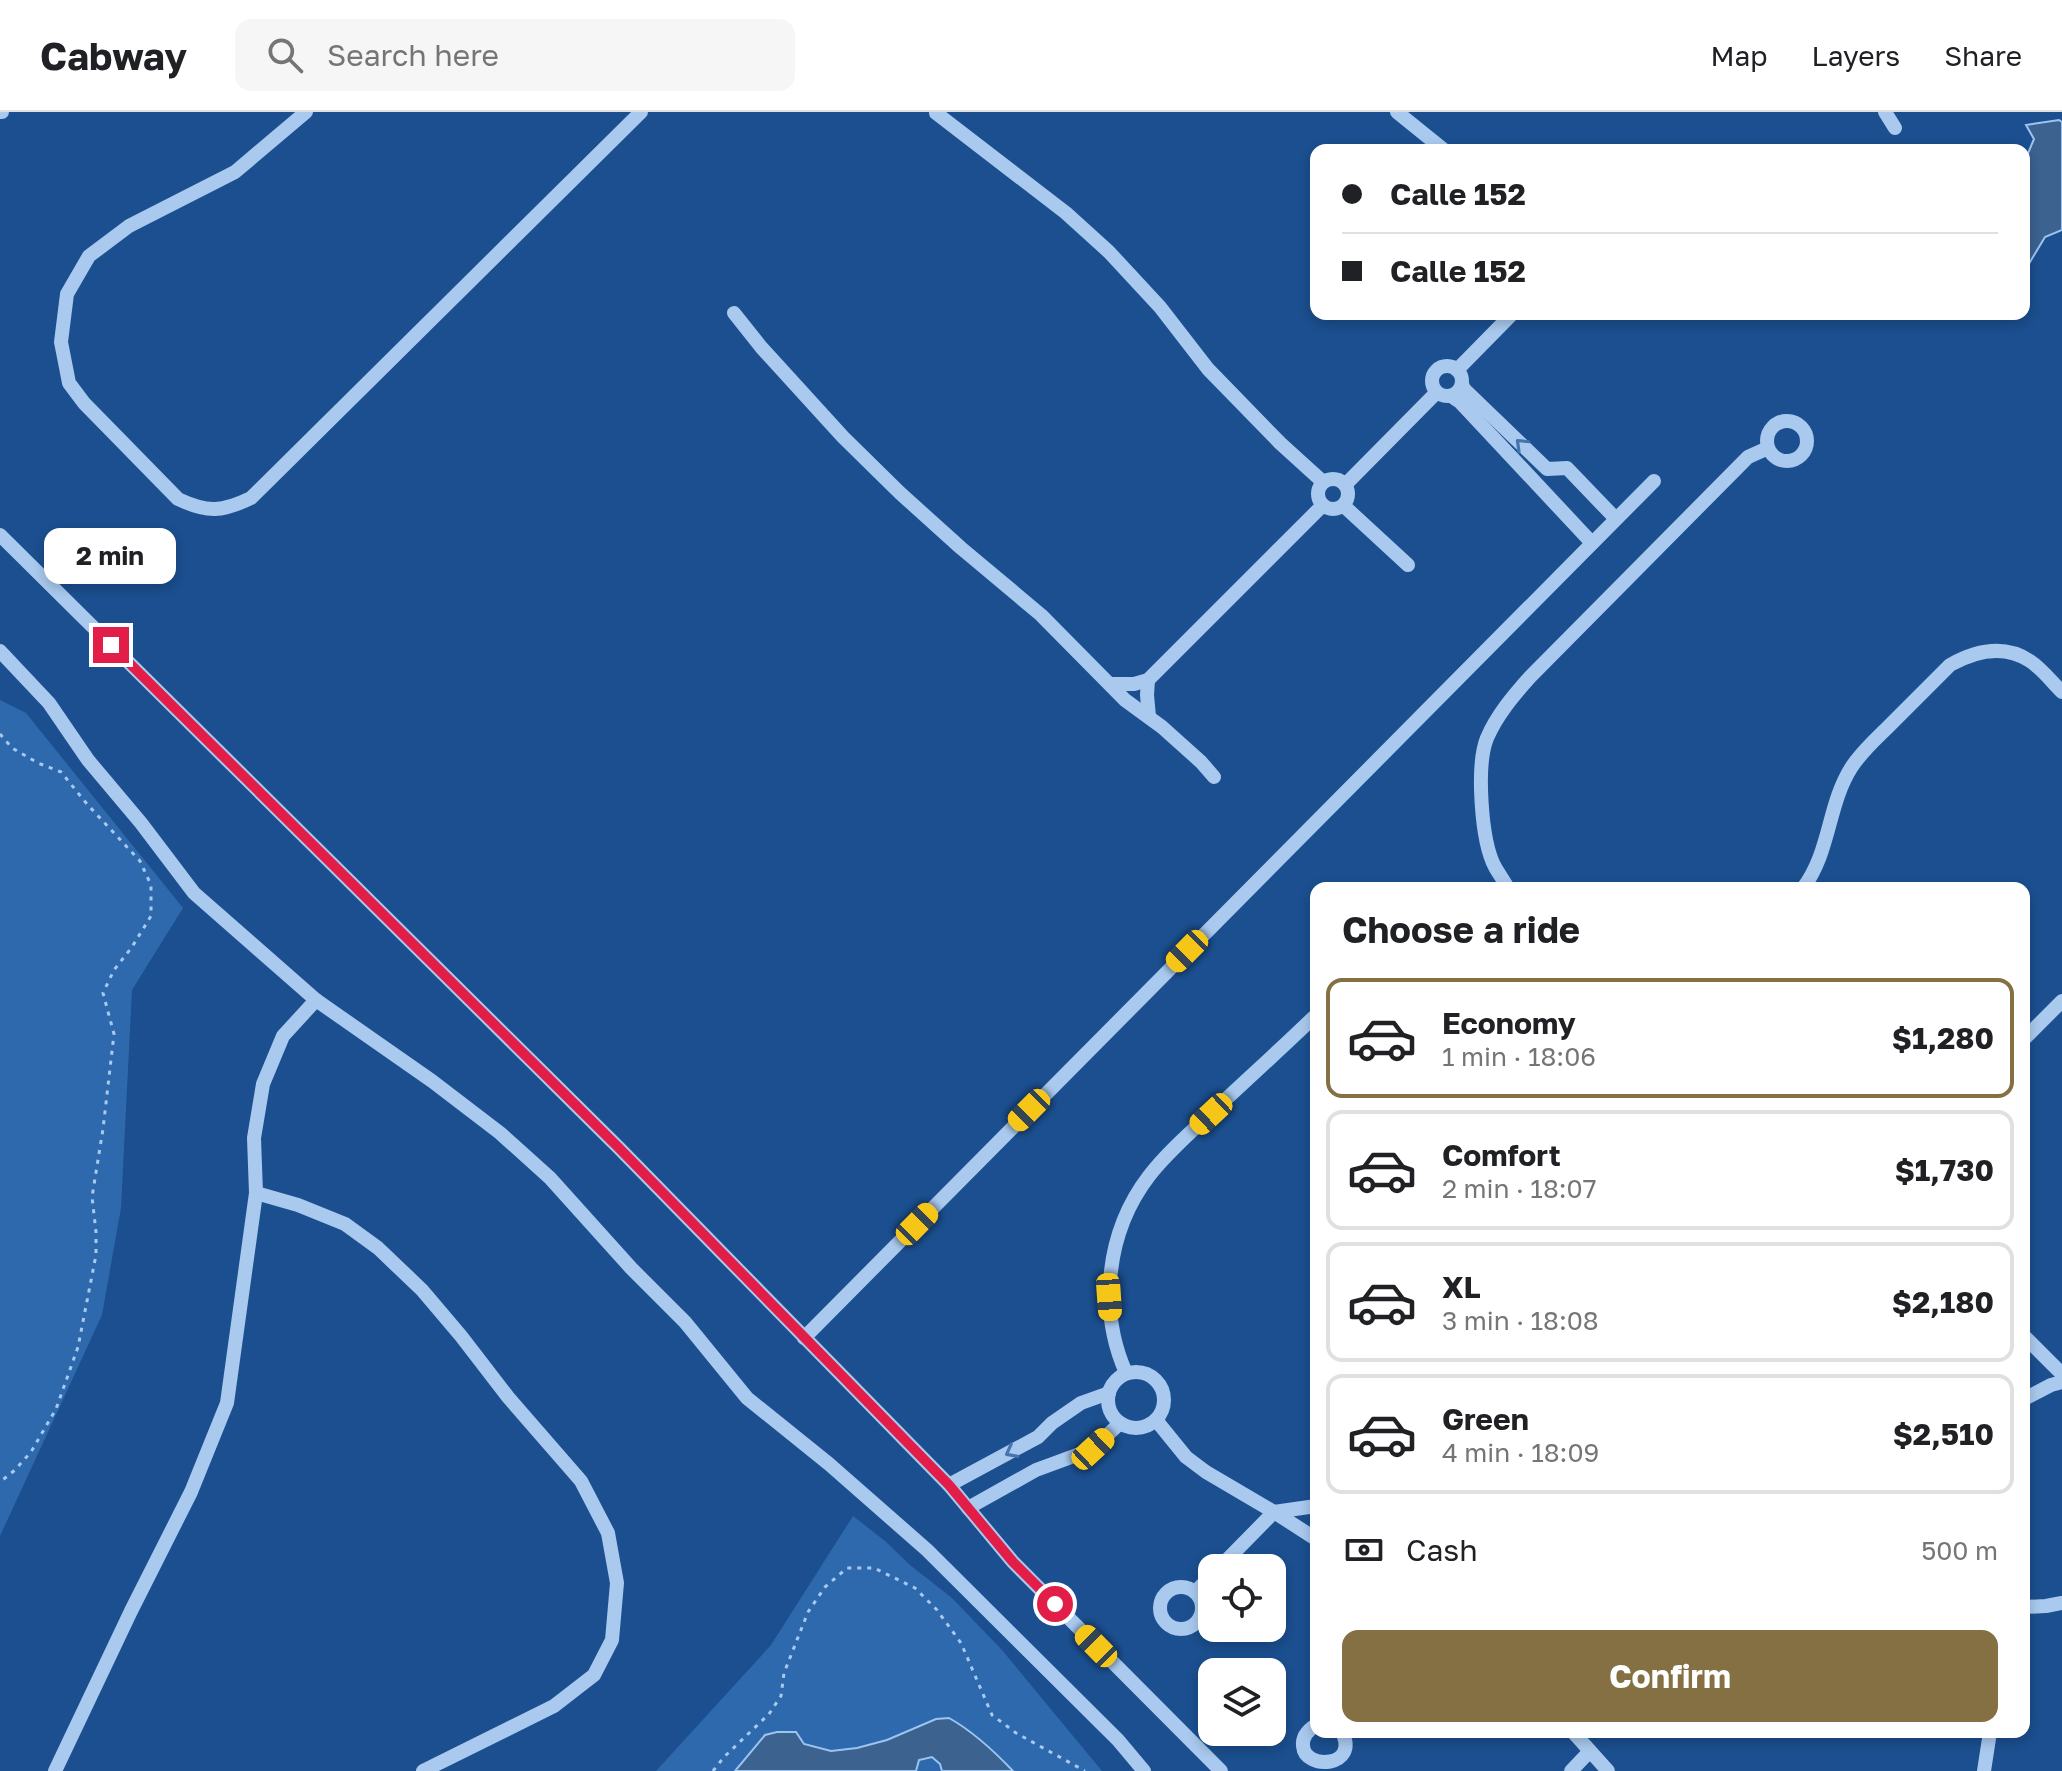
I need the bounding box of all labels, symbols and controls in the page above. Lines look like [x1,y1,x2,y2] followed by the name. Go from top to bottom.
[235,19,795,91] search box
[40,33,187,78] text: Cabway
[263,33,307,77] icon: search
[327,37,499,73] text: Search here
[1710,39,1768,72] text: Map
[1812,39,1900,72] text: Layers
[1944,39,2022,72] text: Share
[1390,176,1526,212] text: Calle 152
[1390,253,1526,289] text: Calle 152
[1516,439,1530,453] one-way arrow
[45,529,177,585] callout: 2 min
[76,540,144,571] text: 2 min
[93,627,129,663] route end
[1342,908,1580,951] text: Choose a ride
[1162,926,1212,976] car
[1346,1002,1418,1074] icon: car
[1442,1005,1576,1041] text: Economy
[1892,1020,1994,1056] text: $1,280
[1442,1041,1596,1072] text: 1 min · 18:06
[1004,1085,1054,1135] car
[1185,1089,1237,1139] car
[1346,1134,1418,1206] icon: car
[1442,1137,1561,1173] text: Comfort
[1895,1152,1994,1188] text: $1,730
[1442,1173,1597,1204] text: 2 min · 18:07
[892,1199,942,1249] car
[1346,1266,1418,1338] icon: car
[1442,1269,1481,1305] text: XL
[1095,1272,1123,1322] car
[1892,1284,1994,1320] text: $2,180
[1442,1305,1599,1336] text: 3 min · 18:08
[1346,1398,1418,1470] icon: car
[1442,1401,1529,1437] text: Green
[1893,1416,1994,1452] text: $2,510
[1067,1424,1119,1474] car
[1442,1437,1599,1468] text: 4 min · 18:09
[1005,1442,1020,1457] one-way arrow
[1342,1528,1386,1572] icon: cash
[1406,1532,1478,1568] text: Cash
[1921,1535,1998,1566] text: 500 m
[1198,1554,1286,1746] map controls
[1198,1554,1286,1642] button: locate
[1037,1586,1073,1622] route start
[1071,1621,1121,1671] car
[1342,1630,1998,1722] button: Confirm
[1198,1658,1286,1746] button: layers

